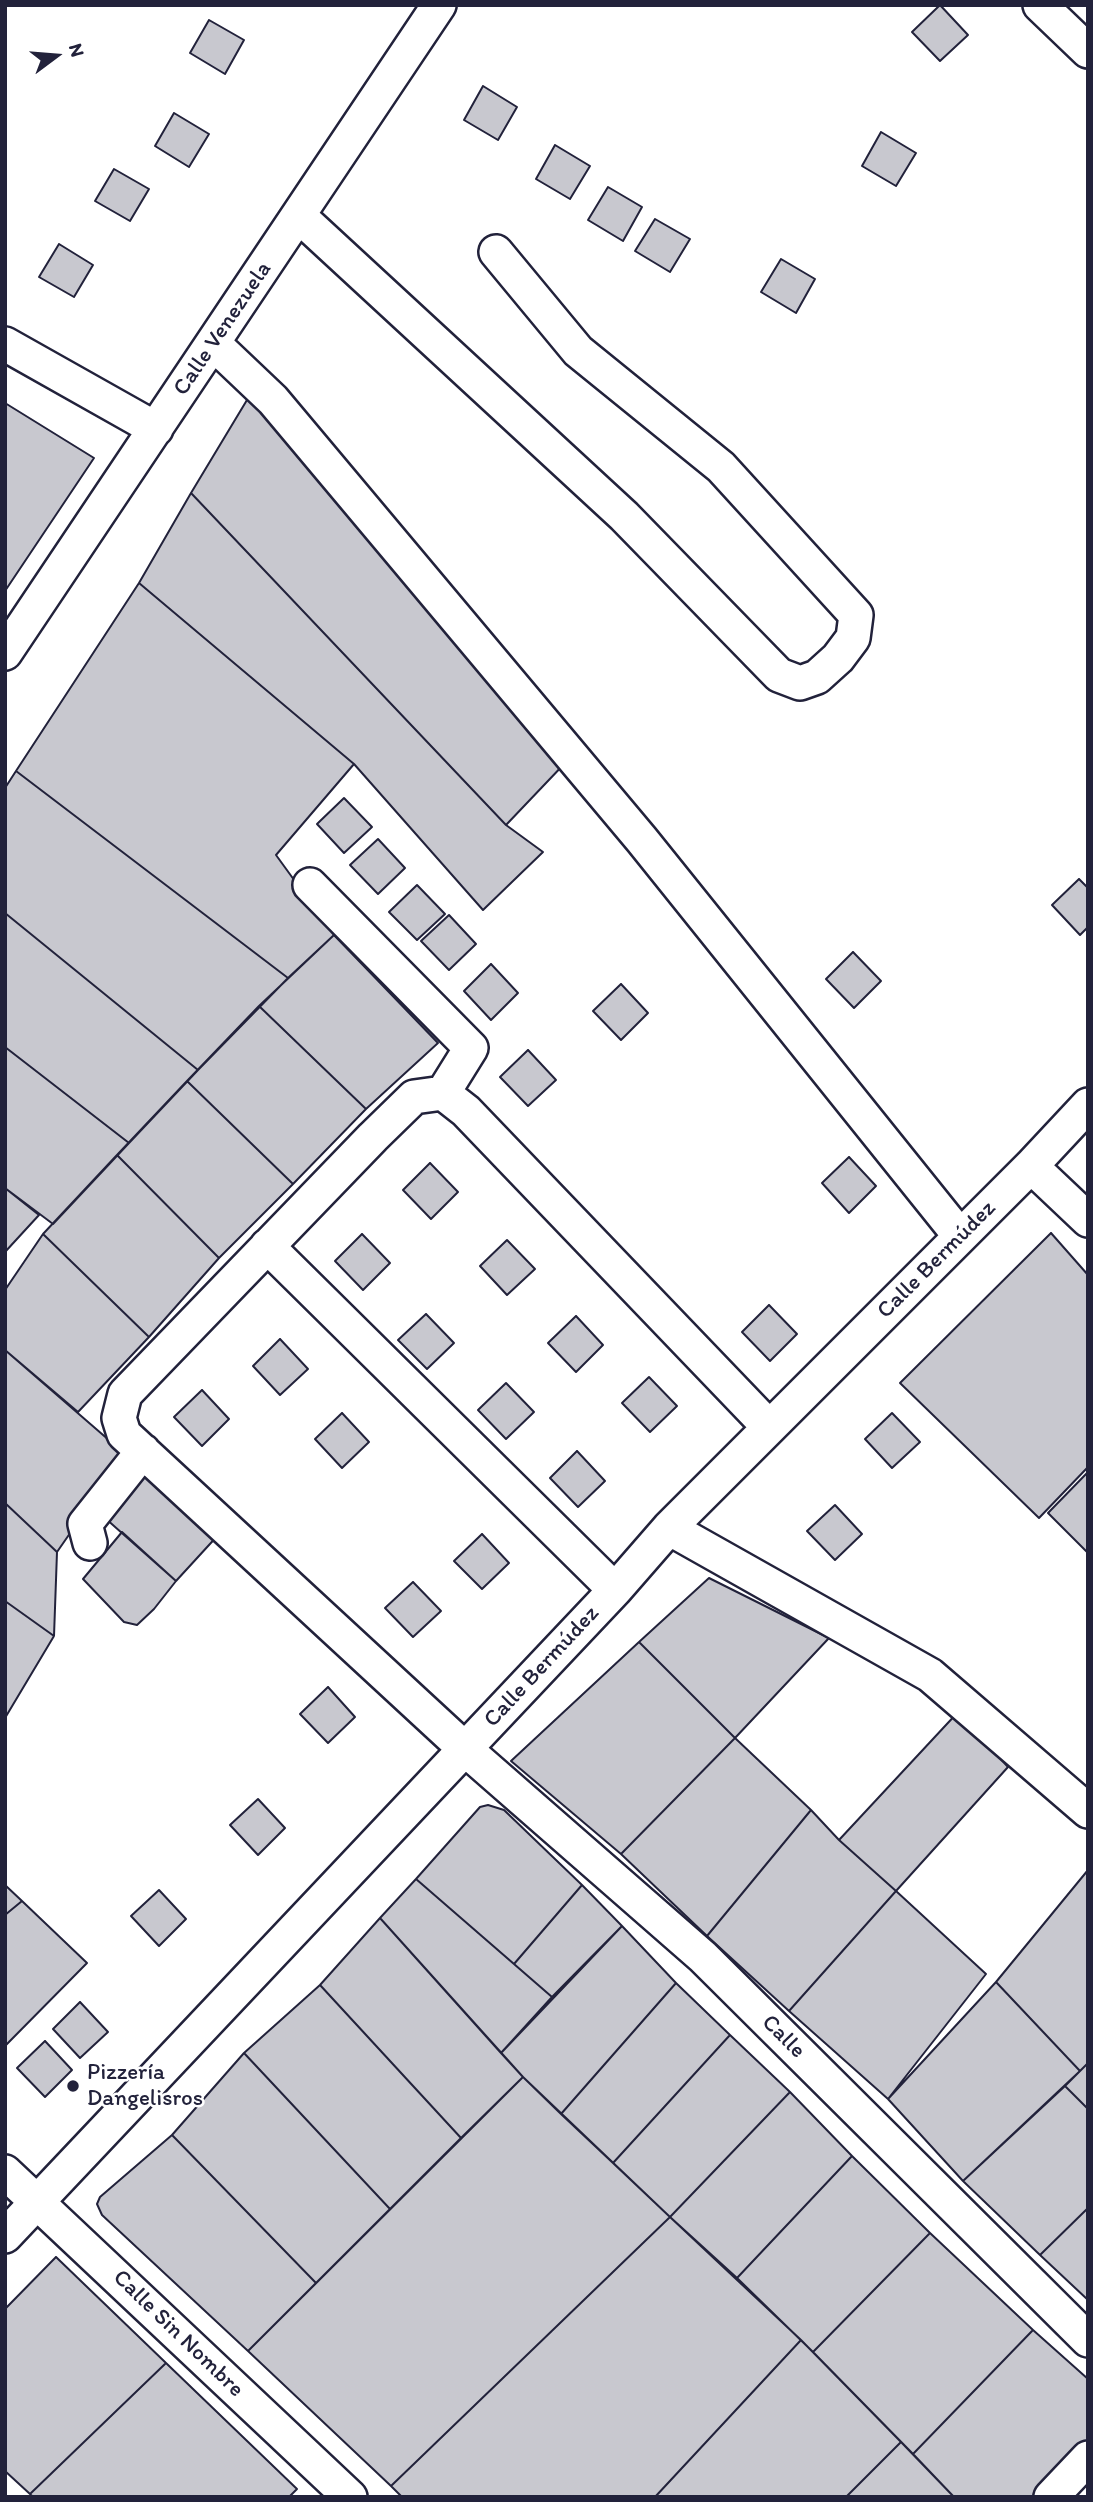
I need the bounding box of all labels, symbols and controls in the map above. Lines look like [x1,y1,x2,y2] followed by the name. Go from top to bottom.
[21,21,91,91] north arrow
[64,41,89,59] text: N
[168,257,278,401] street label: Calle Venezuela
[872,1195,1002,1325] street label: Calle Bermúdez
[479,1600,605,1734] street label: Calle Bermúdez
[755,2009,811,2065] street label: Calle
[87,2059,203,2113] place label: Pizzería Dangelisros
[65,2078,81,2094] marker: Pizzería Dangelisros
[107,2264,249,2404] street label: Calle Sin Nombre

